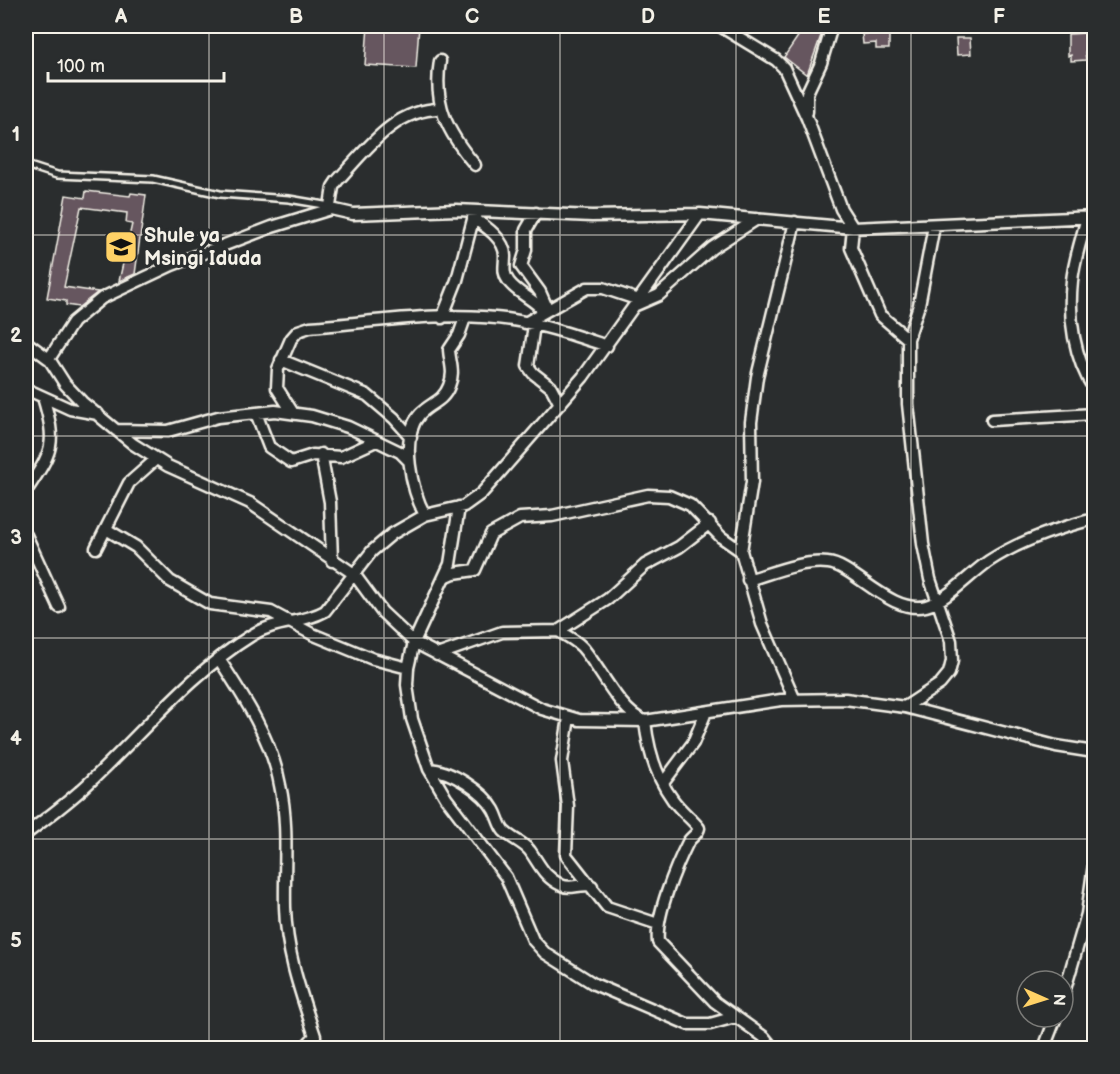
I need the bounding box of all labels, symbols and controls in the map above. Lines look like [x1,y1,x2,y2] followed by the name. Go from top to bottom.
[114,5,128,29] text: A
[289,5,303,29] text: B
[465,5,479,29] text: C
[641,5,655,29] text: D
[818,5,831,29] text: E
[993,5,1005,29] text: F
[48,45,224,83] scale bar
[57,56,105,77] text: 100 m
[12,123,20,147] text: 1
[144,224,262,271] place label: Shule ya Msingi Iduda
[103,229,139,265] school or university icon: Shule ya Msingi Iduda
[10,324,22,348] text: 2
[10,526,22,550] text: 3
[10,727,22,751] text: 4
[10,929,22,953] text: 5
[1015,969,1075,1029] north arrow
[1049,993,1068,1006] text: N

